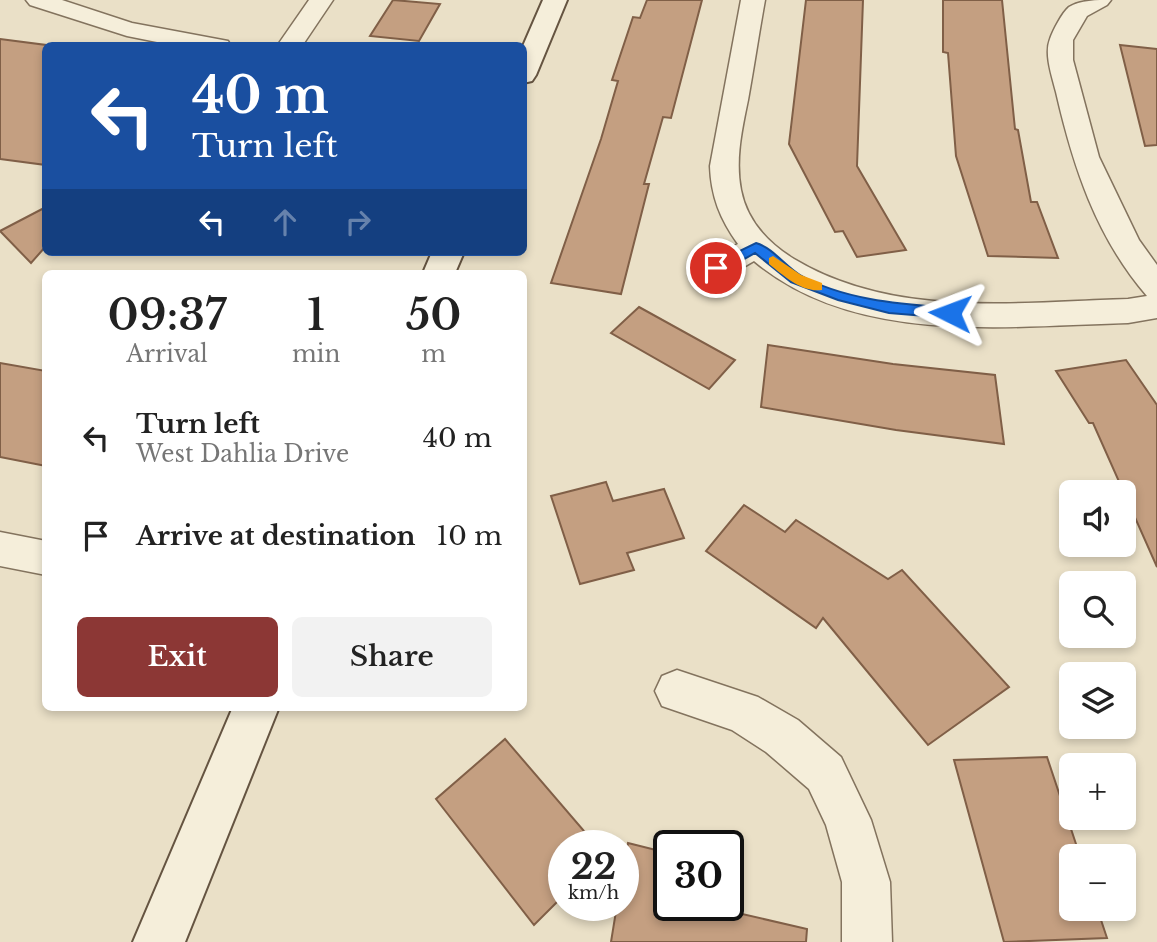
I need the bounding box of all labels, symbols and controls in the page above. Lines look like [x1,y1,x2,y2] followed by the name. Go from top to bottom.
[192,65,329,126] text: 40 m
[77,70,168,161] icon: left
[192,126,338,166] text: Turn left
[193,203,231,241] icon: left
[266,203,304,241] icon: ahead
[339,203,377,241] icon: right
[686,238,746,298] pin
[697,249,735,287] icon: arrive
[913,276,987,350] position arrow
[107,289,226,341] text: 09:37
[307,289,325,341] text: 1
[406,289,462,341] text: 50
[126,340,208,368] text: Arrival
[292,340,340,368] text: min
[421,340,446,368] text: m
[136,408,260,440] text: Turn left
[77,419,115,457] icon: left
[423,422,492,454] text: 40 m
[136,440,349,468] text: West Dahlia Drive
[1059,480,1136,921] map controls
[1059,480,1136,557] button: sound
[77,517,115,555] icon: arrive
[136,520,416,552] text: Arrive at destination
[437,520,502,552] text: 10 m
[1059,571,1136,648] button: search
[77,617,278,697] button: Exit
[292,617,492,697] button: Share
[1059,662,1136,739] button: layers
[1059,753,1136,830] button: +
[653,830,744,921] speed limit sign: 30
[1059,844,1136,921] button: −
[571,845,616,888] text: 22
[568,882,619,904] text: km/h

